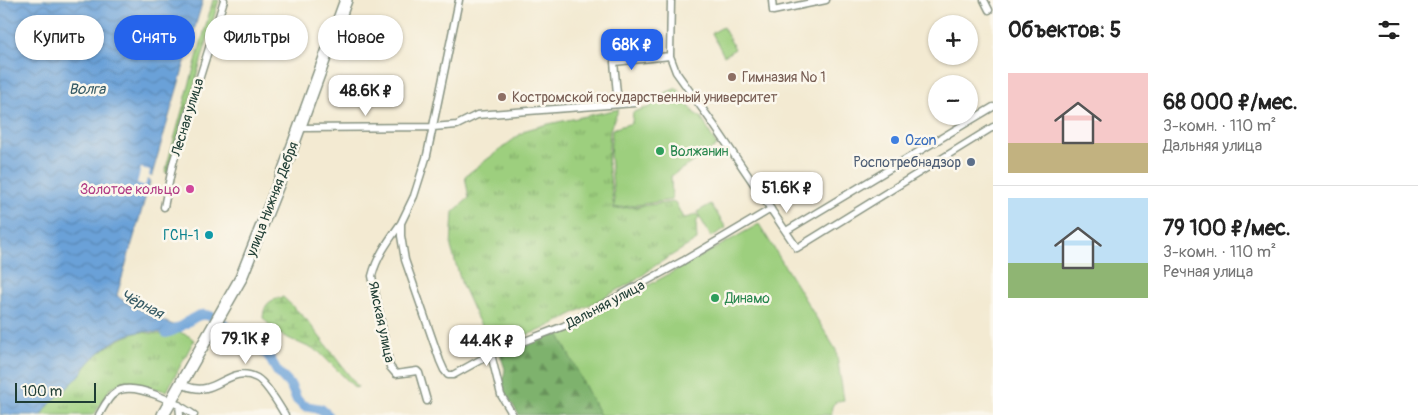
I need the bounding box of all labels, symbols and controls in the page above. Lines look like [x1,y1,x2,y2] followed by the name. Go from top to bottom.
[15,15,104,60] chip: Купить
[114,15,195,60] chip: Снять
[205,15,308,60] chip: Фильтры
[318,15,403,60] chip: Новое
[928,15,978,125] map controls
[928,15,978,65] button: +
[1375,16,1403,44] icon: filters
[1008,17,1121,44] text: Объектов: 5
[597,28,667,71] pin: 68K ₽
[612,35,652,55] text: 68K ₽
[742,69,826,86] place label: Гимназия № 1
[726,71,738,83] marker: Гимназия № 1
[320,74,412,117] pin: 48.6K ₽
[928,75,978,125] button: −
[167,76,207,159] street label: Лесная улица
[69,80,106,99] water label: Волга
[340,81,392,101] text: 48.6K ₽
[512,89,778,106] place label: Костромской государственный университет
[1163,89,1298,116] text: 68 000 ₽/мес.
[496,91,508,103] marker: Костромской государственный университет
[1048,93,1108,153] icon: home
[1163,116,1276,136] text: 3-комн. · 110 m²
[905,132,937,149] place label: Ozon
[889,134,901,146] marker: Ozon
[1163,136,1262,156] text: Дальняя улица
[242,139,302,260] street label: улица Нижняя Дебря
[670,143,728,160] place label: Волжанин
[654,145,666,157] marker: Волжанин
[853,154,961,171] place label: Роспотребнадзор
[965,156,977,168] marker: Роспотребнадзор
[741,172,833,214] pin: 51.6K ₽
[762,178,812,198] text: 51.6K ₽
[80,181,180,198] place label: Золотое кольцо
[184,183,196,195] marker: Золотое кольцо
[1163,215,1291,242] text: 79 100 ₽/мес.
[1048,218,1108,278] icon: home
[163,227,199,244] place label: ГСН-1
[203,229,215,241] marker: ГСН-1
[1163,242,1276,262] text: 3-комн. · 110 m²
[1163,262,1253,282] text: Речная улица
[562,277,648,333] street label: Дальняя улица
[365,280,398,364] street label: Ямская улица
[117,286,168,324] water label: Чёрная
[724,290,770,307] place label: Динамо
[709,292,721,304] marker: Динамо
[200,322,292,365] pin: 79.1K ₽
[441,324,533,367] pin: 44.4K ₽
[221,329,271,349] text: 79.1K ₽
[460,331,514,351] text: 44.4K ₽
[15,380,96,403] scale bar
[22,383,62,400] text: 100 m

